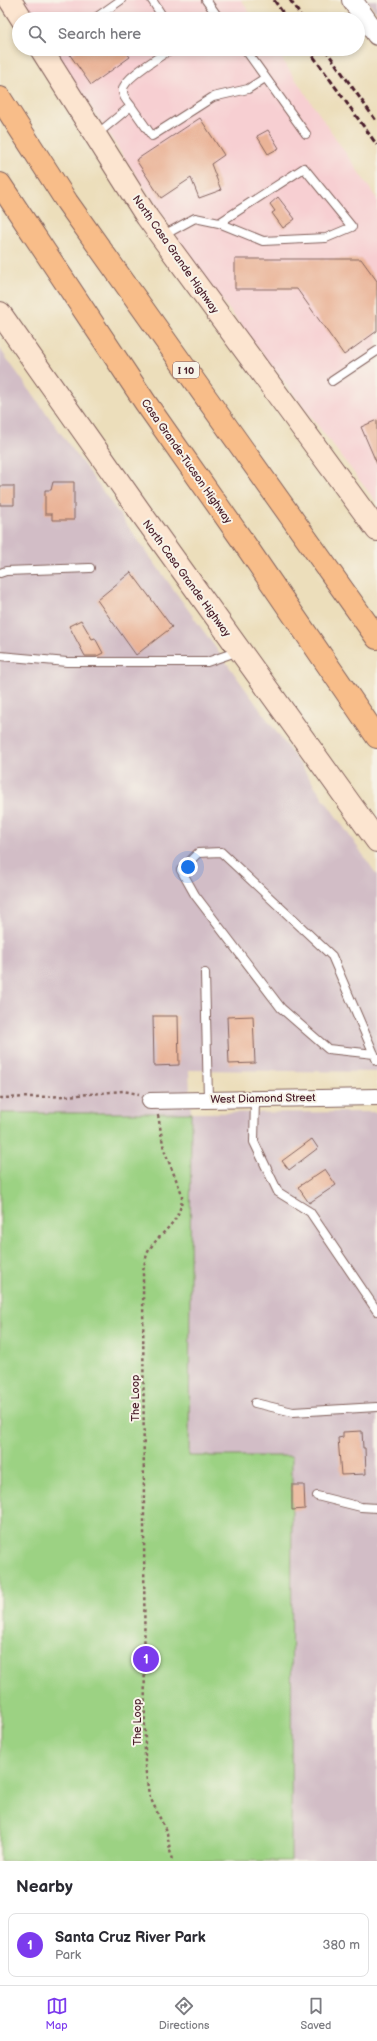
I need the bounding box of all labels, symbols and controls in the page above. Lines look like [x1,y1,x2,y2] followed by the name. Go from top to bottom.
[12,12,365,56] search box
[26,23,48,45] icon: search
[58,25,141,44] text: Search here
[130,193,221,316] street label: North Casa Grande Highway
[173,362,199,378] road number: I 10
[138,396,235,526] street label: Casa Grande-Tucson Highway
[140,517,233,639] street label: North Casa Grande Highway
[178,857,198,877] your location
[210,1091,316,1106] street label: West Diamond Street
[129,1375,142,1421] street label: The Loop
[133,1644,159,1674] pin: 1
[131,1699,144,1745] street label: The Loop
[16,1877,73,1897] text: Nearby
[55,1928,206,1947] text: Santa Cruz River Park
[27,1937,33,1953] text: 1
[323,1937,360,1953] text: 380 m
[55,1947,81,1963] text: Park
[46,1995,68,2032] tab: Map
[159,1995,209,2032] tab: Directions
[301,1995,331,2032] tab: Saved

